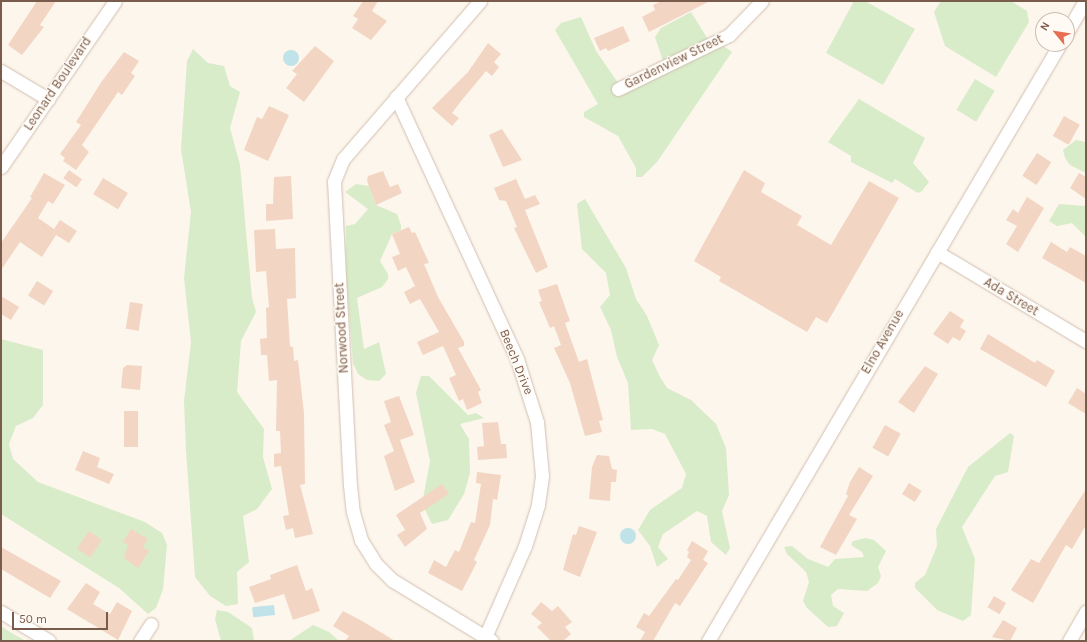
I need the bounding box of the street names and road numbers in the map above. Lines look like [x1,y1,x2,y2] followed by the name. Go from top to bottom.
[622,31,726,93] street label: Gardenview Street
[21,34,95,134] street label: Leonard Boulevard
[981,275,1041,319] street label: Ada Street
[332,282,352,374] street label: Norwood Street
[858,307,908,377] street label: Elno Avenue
[496,327,536,397] street label: Beech Drive

